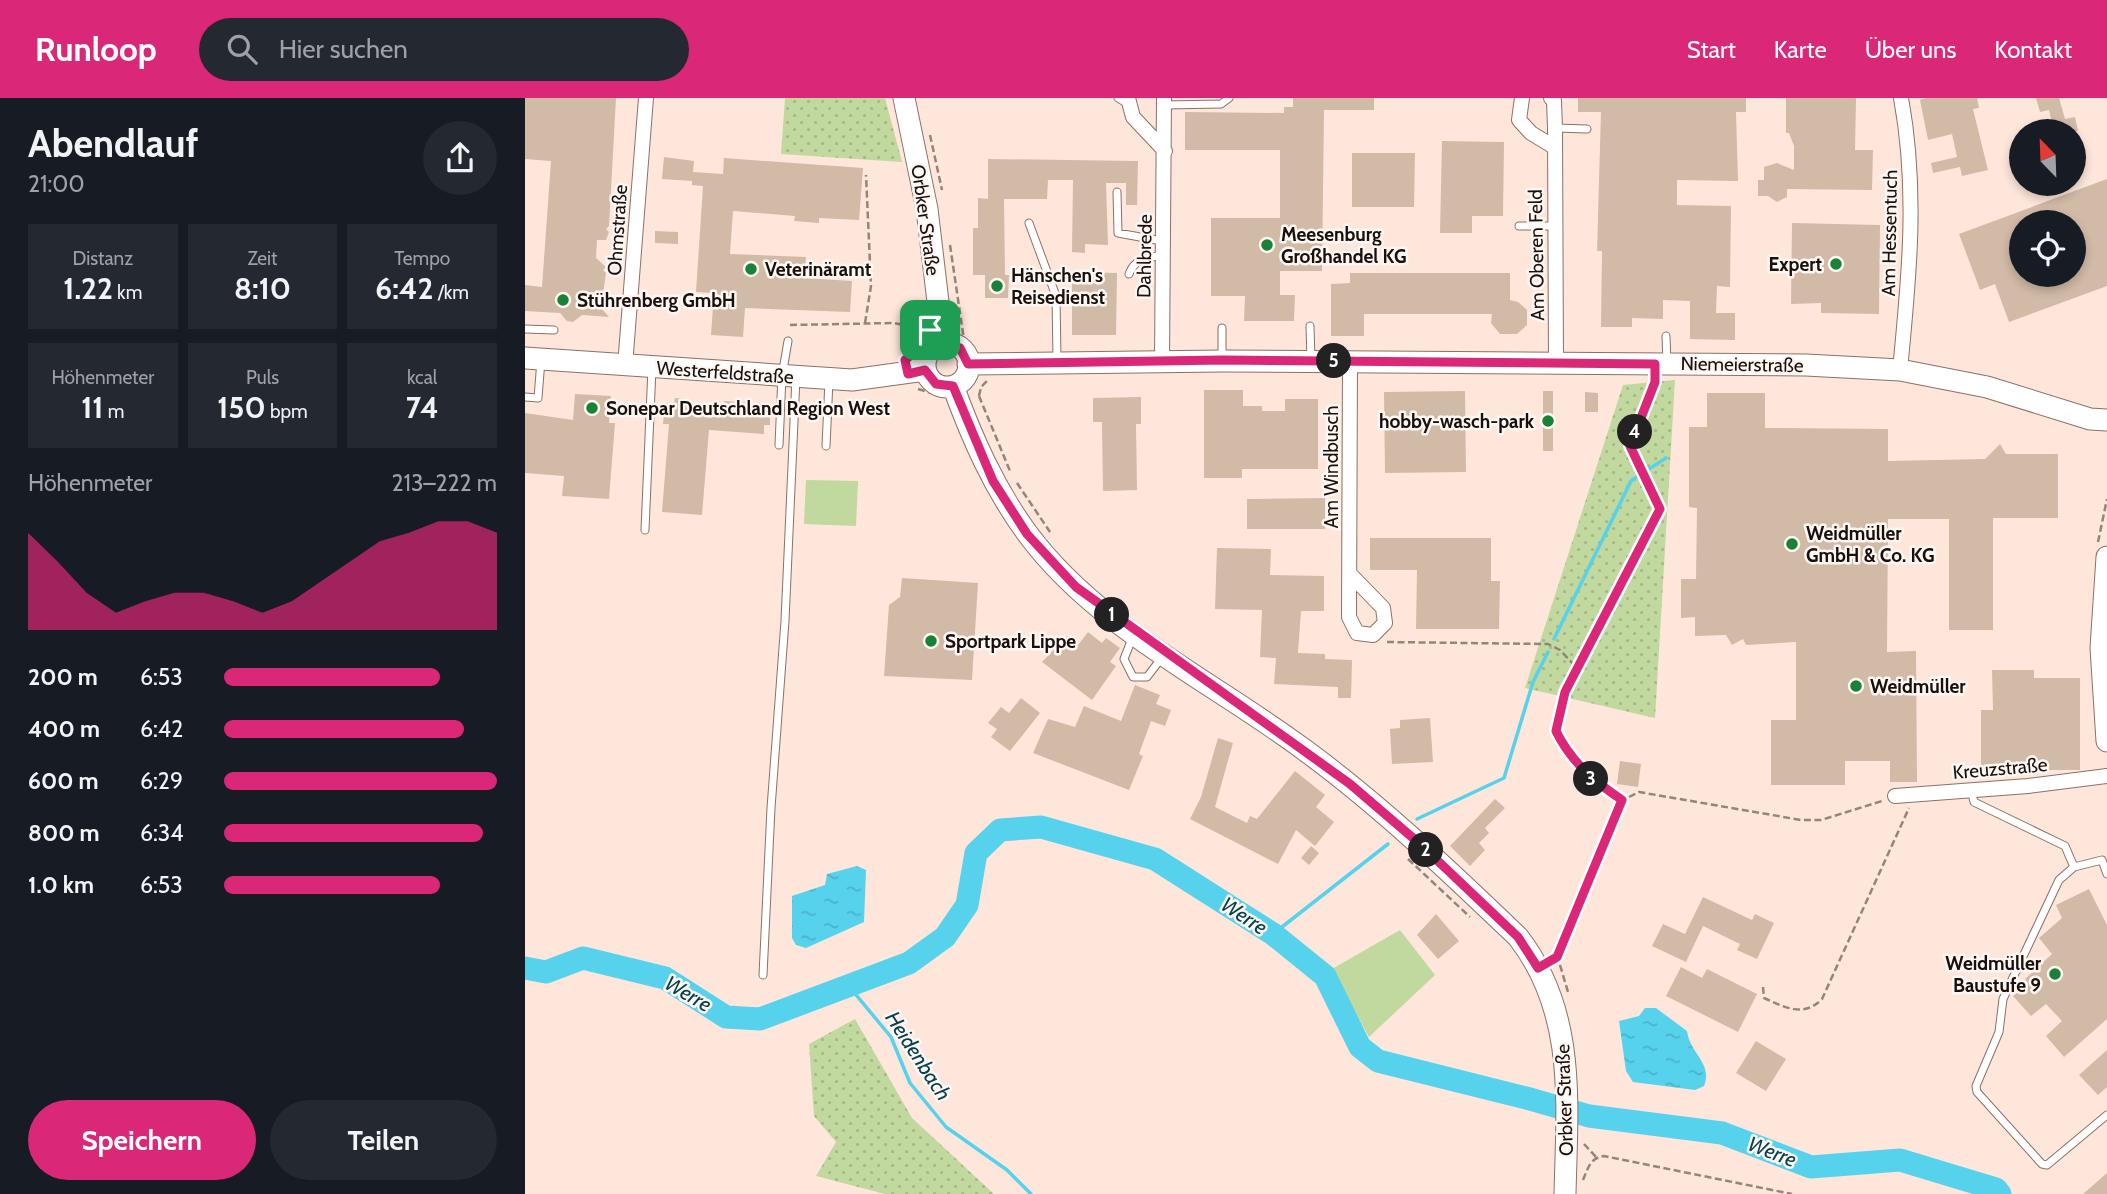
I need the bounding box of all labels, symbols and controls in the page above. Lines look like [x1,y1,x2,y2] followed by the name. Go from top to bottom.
[199,18,689,81] search box
[35,29,157,69] text: Runloop
[223,30,261,68] icon: search
[279,33,408,65] text: Hier suchen
[1687,35,1736,64] text: Start
[1774,35,1827,64] text: Karte
[1865,35,1956,64] text: Über uns
[1994,35,2072,64] text: Kontakt
[2009,119,2086,196] north arrow
[2009,119,2086,287] map controls
[28,120,198,167] text: Abendlauf
[423,121,497,195] button: share
[906,163,945,277] street label: Orbker Straße
[1877,169,1902,297] street label: Am Hessentuch
[28,170,84,198] text: 21:00
[603,183,632,276] street label: Ohmstraße
[1524,189,1549,321] street label: Am Oberen Feld
[2009,210,2086,287] button: locate
[1132,214,1157,298] street label: Dahlbrede
[1281,223,1407,268] place label: Meesenburg Großhandel KG
[1259,237,1275,253] marker: Meesenburg Großhandel KG
[72,247,133,270] text: Distanz
[247,247,278,270] text: Zeit
[394,247,450,270] text: Tempo
[1768,253,1822,276] place label: Expert
[1828,256,1844,272] marker: Expert
[765,258,872,281] place label: Veterinäramt
[743,261,759,277] marker: Veterinäramt
[1011,264,1105,309] place label: Hänschen's Reisedienst
[63,270,113,307] text: 1.22
[234,270,291,307] text: 8:10
[375,270,433,307] text: 6:42
[989,278,1005,294] marker: Hänschen's Reisedienst
[113,281,142,304] text: km
[433,281,469,304] text: /km
[577,289,736,312] place label: Stührenberg GmbH
[555,292,571,308] marker: Stührenberg GmbH
[900,300,960,360] pin
[911,311,949,349] icon: arrive
[1317,344,1351,378] pin: 5
[1328,349,1339,372] text: 5
[1680,352,1804,377] street label: Niemeierstraße
[656,356,795,389] street label: Westerfeldstraße
[51,366,154,389] text: Höhenmeter
[246,366,279,389] text: Puls
[407,366,437,389] text: kcal
[81,389,103,426] text: 11
[217,389,266,426] text: 150
[406,389,439,426] text: 74
[606,397,890,420] place label: Sonepar Deutschland Region West
[103,400,124,423] text: m
[266,400,308,423] text: bpm
[584,400,600,416] marker: Sonepar Deutschland Region West
[1320,405,1343,529] street label: Am Windbusch
[1379,410,1535,433] place label: hobby-wasch-park
[1540,413,1556,429] marker: hobby-wasch-park
[1617,414,1653,450] pin: 4
[1629,420,1640,443] text: 4
[28,469,152,497] text: Höhenmeter
[391,469,497,497] text: 213–222 m
[1806,522,1935,567] place label: Weidmüller GmbH & Co. KG
[1784,536,1800,552] marker: Weidmüller GmbH & Co. KG
[1095,598,1129,632] pin: 1
[1108,603,1115,626] text: 1
[945,630,1076,653] place label: Sportpark Lippe
[923,633,939,649] marker: Sportpark Lippe
[28,663,98,691] text: 200 m
[140,663,183,691] text: 6:53
[1870,675,1966,698] place label: Weidmüller
[1848,678,1864,694] marker: Weidmüller
[28,715,100,743] text: 400 m
[140,715,183,743] text: 6:42
[1952,753,2049,784] street label: Kreuzstraße
[1573,762,1609,796] pin: 3
[28,767,99,795] text: 600 m
[140,767,183,795] text: 6:29
[1585,767,1596,790] text: 3
[28,819,100,847] text: 800 m
[140,819,184,847] text: 6:34
[1409,832,1443,868] pin: 2
[1420,838,1431,861] text: 2
[28,871,94,899] text: 1.0 km
[140,871,183,899] text: 6:53
[1217,892,1272,940] water label: Werre
[1945,952,2042,997] place label: Weidmüller Baustufe 9
[2047,966,2063,982] marker: Weidmüller Baustufe 9
[660,970,716,1017] water label: Werre
[880,1006,956,1105] water label: Heidenbach
[1551,1043,1578,1156] street label: Orbker Straße
[28,1100,256,1180] button: Speichern
[270,1100,497,1180] button: Teilen
[1744,1131,1800,1172] water label: Werre

